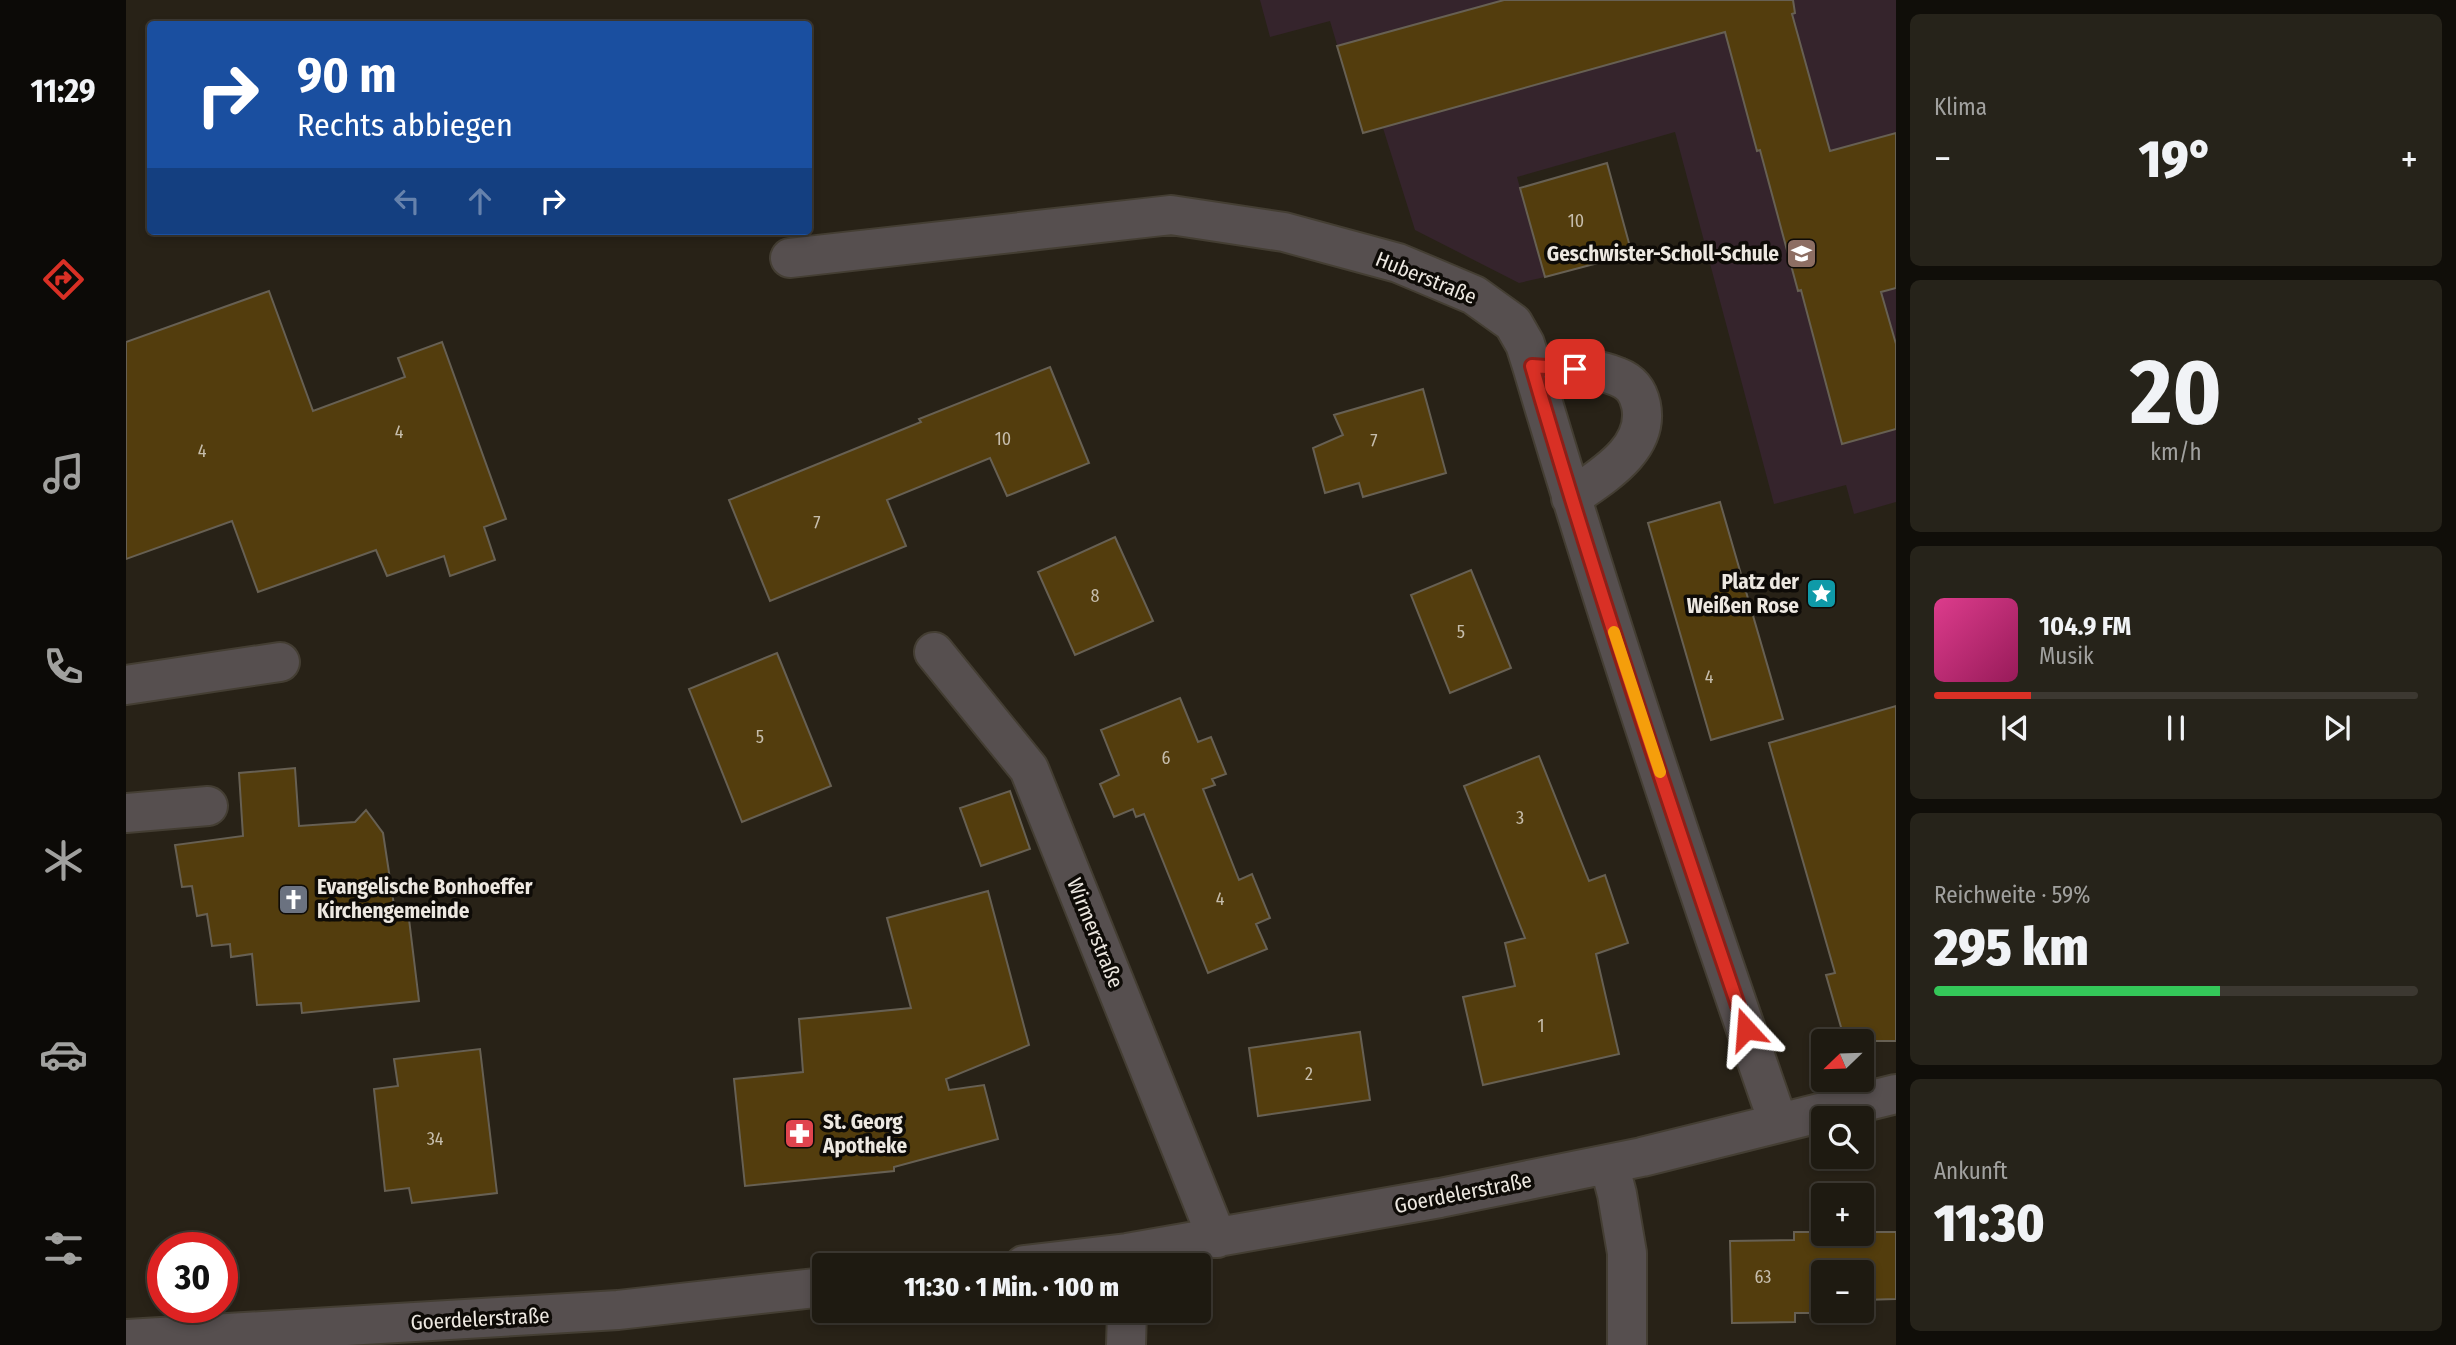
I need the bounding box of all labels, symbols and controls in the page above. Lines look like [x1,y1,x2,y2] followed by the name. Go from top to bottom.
[297,46,397,105] text: 90 m
[182,49,273,140] icon: right
[30,72,96,110] text: 11:29
[1934,93,1987,121] text: Klima
[297,106,513,144] text: Rechts abbiegen
[2139,128,2213,191] text: 19°
[1934,136,1951,182] text: −
[2401,136,2418,182] text: +
[388,182,426,220] icon: left
[461,182,499,220] icon: ahead
[534,182,572,220] icon: right
[1568,210,1584,232] house number: 10
[1785,237,1819,271] school or university icon: Geschwister-Scholl-Schule
[1547,241,1779,267] place label: Geschwister-Scholl-Schule
[1372,246,1480,310] street label: Huberstraße
[39,255,88,304] icon: directions
[2130,338,2222,447] text: 20
[1545,339,1605,399] pin
[1556,350,1594,388] icon: arrive
[395,421,404,443] house number: 4
[995,428,1011,450] house number: 10
[1370,430,1378,452] house number: 7
[2150,438,2202,466] text: km/h
[198,440,207,462] house number: 4
[39,449,88,498] icon: music
[813,512,821,534] house number: 7
[1687,569,1799,619] place label: Platz der Weißen Rose
[1805,577,1839,611] place icon: Platz der Weißen Rose
[1091,585,1100,607] house number: 8
[2039,611,2131,642] text: 104.9 FM
[1457,621,1465,643] house number: 5
[39,642,88,691] icon: phone
[2039,642,2094,670] text: Musik
[1705,666,1714,688] house number: 4
[1996,709,2034,747] icon: previous
[2157,709,2195,747] icon: pause
[2318,709,2356,747] icon: next
[756,726,764,748] house number: 5
[1162,747,1171,769] house number: 6
[1516,807,1524,829] house number: 3
[39,836,88,885] icon: climate
[317,874,533,924] place label: Evangelische Bonhoeffer Kirchengemeinde
[1061,874,1129,992] street label: Wirmerstraße
[1934,881,2090,909] text: Reichweite · 59%
[277,882,311,916] church icon: Evangelische Bonhoeffer Kirchengemeinde
[1216,888,1225,910] house number: 4
[1934,916,2089,979] text: 295 km
[1709,992,1783,1066] position arrow
[1537,1015,1545,1037] house number: 1
[1811,1029,1874,1092] north arrow
[1811,1029,1874,1323] map controls
[39,1030,88,1079] icon: car
[1305,1063,1313,1085] house number: 2
[1811,1106,1874,1169] button: search
[822,1109,907,1159] place label: St. Georg Apotheke
[783,1117,817,1151] pharmacy icon: St. Georg Apotheke
[427,1128,444,1150] house number: 34
[1934,1157,2008,1185] text: Ankunft
[1392,1167,1534,1219] street label: Goerdelerstraße
[1811,1183,1874,1246] button: +
[1934,1192,2045,1255] text: 11:30
[39,1224,88,1273] icon: filters
[147,1232,238,1323] speed limit sign: 30
[1811,1260,1874,1323] button: −
[1755,1266,1771,1288] house number: 63
[904,1272,1119,1303] text: 11:30 · 1 Min. · 100 m
[410,1302,550,1336] street label: Goerdelerstraße

